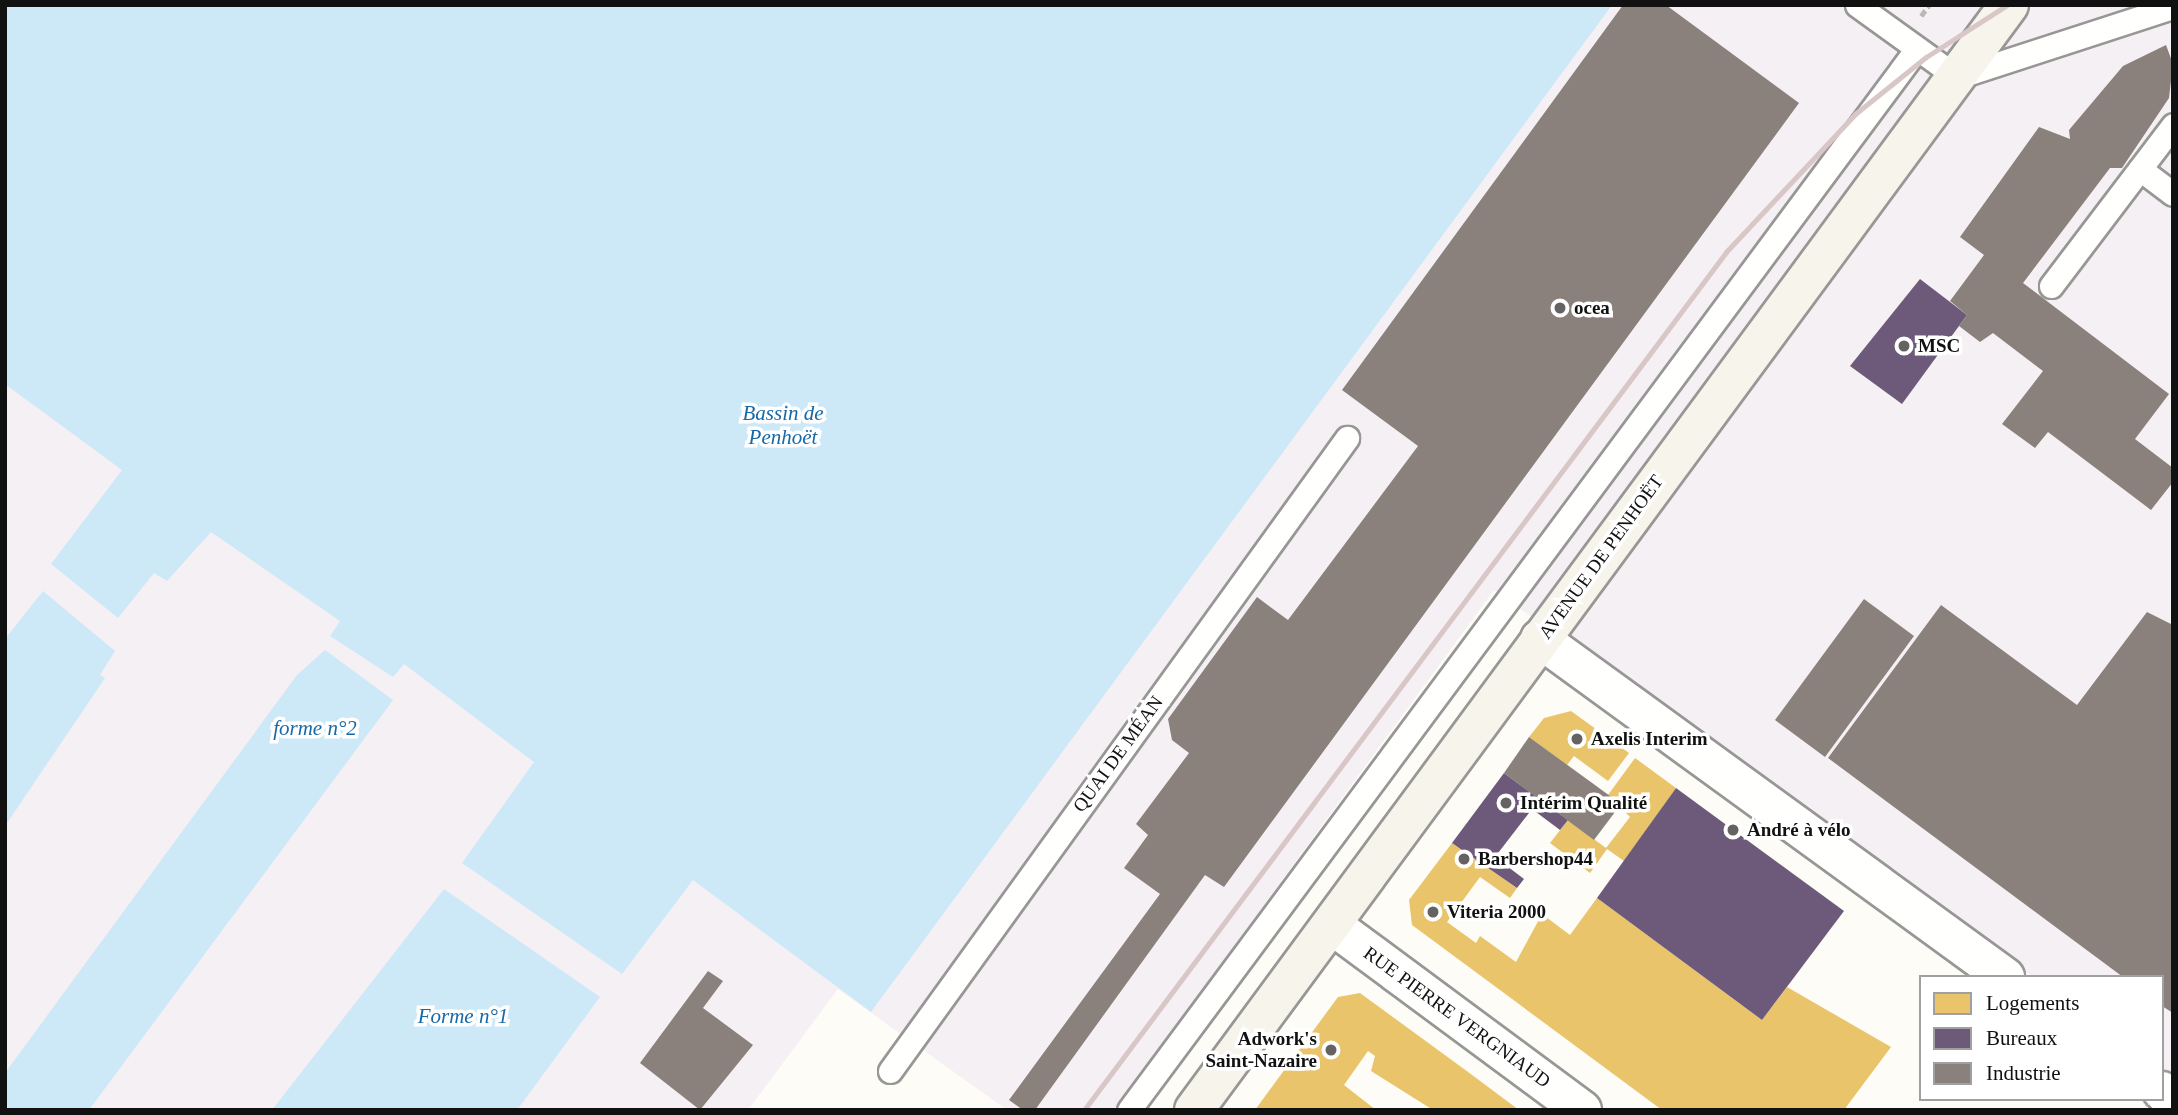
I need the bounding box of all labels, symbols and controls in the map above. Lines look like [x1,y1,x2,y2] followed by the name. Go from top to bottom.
[1574,297,1610,319] place label: ocea
[1552,300,1568,316] marker: ocea
[1918,335,1960,357] place label: MSC
[1896,338,1912,354] marker: MSC
[742,400,824,450] water label: Bassin de Penhoët
[1534,471,1668,643] street label: AVENUE DE PENHOËT
[1068,691,1168,817] street label: QUAI DE MÉAN
[273,715,357,741] water label: forme n°2
[1591,728,1708,750] place label: Axelis Interim
[1569,731,1585,747] marker: Axelis Interim
[1520,792,1647,814] place label: Intérim Qualité
[1498,795,1514,811] marker: Intérim Qualité
[1747,819,1850,841] place label: André à vélo
[1725,822,1741,838] marker: André à vélo
[1478,848,1593,870] place label: Barbershop44
[1456,851,1472,867] marker: Barbershop44
[1447,901,1546,923] place label: Viteria 2000
[1425,904,1441,920] marker: Viteria 2000
[1359,941,1555,1093] street label: RUE PIERRE VERGNIAUD
[1919,975,2164,1101] legend
[1986,991,2079,1015] text: Logements
[418,1003,508,1029] water label: Forme n°1
[1986,1026,2057,1050] text: Bureaux
[1205,1028,1317,1072] place label: Adwork's Saint-Nazaire
[1323,1042,1339,1058] marker: Adwork's Saint-Nazaire
[1986,1061,2061,1085] text: Industrie

